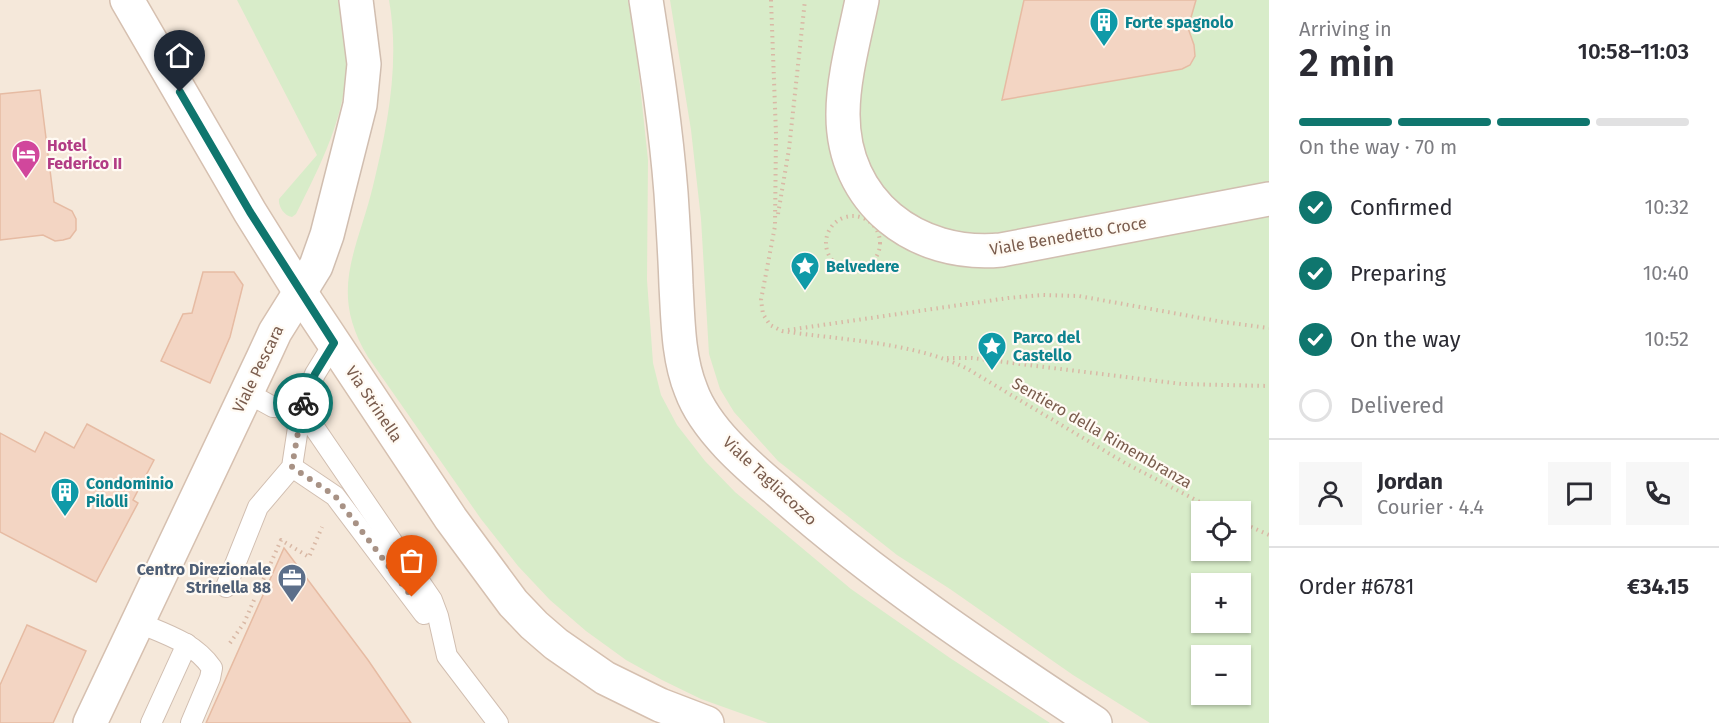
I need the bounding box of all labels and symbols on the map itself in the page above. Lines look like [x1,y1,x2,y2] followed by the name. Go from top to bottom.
[1088,6,1120,48] building icon: Forte spagnolo
[1125,13,1234,32] place label: Forte spagnolo
[154,30,205,92] pin
[47,136,122,173] place label: Hotel Federico II
[10,138,42,180] hotel icon: Hotel Federico II
[988,213,1148,259] street label: Viale Benedetto Croce
[789,250,821,292] place icon: Belvedere
[826,257,900,276] place label: Belvedere
[229,322,287,416] street label: Viale Pescara
[1013,328,1080,365] place label: Parco del Castello
[976,330,1008,372] place icon: Parco del Castello
[342,362,406,446] street label: Via Strinella
[273,373,333,433] courier
[1009,374,1195,492] street label: Sentiero della Rimembranza
[719,433,821,529] street label: Viale Tagliacozzo
[86,474,174,511] place label: Condominio Pilolli
[49,476,81,518] building icon: Condominio Pilolli
[386,535,437,597] pin
[137,560,271,597] place label: Centro Direzionale Strinella 88
[276,562,308,604] office icon: Centro Direzionale Strinella 88

